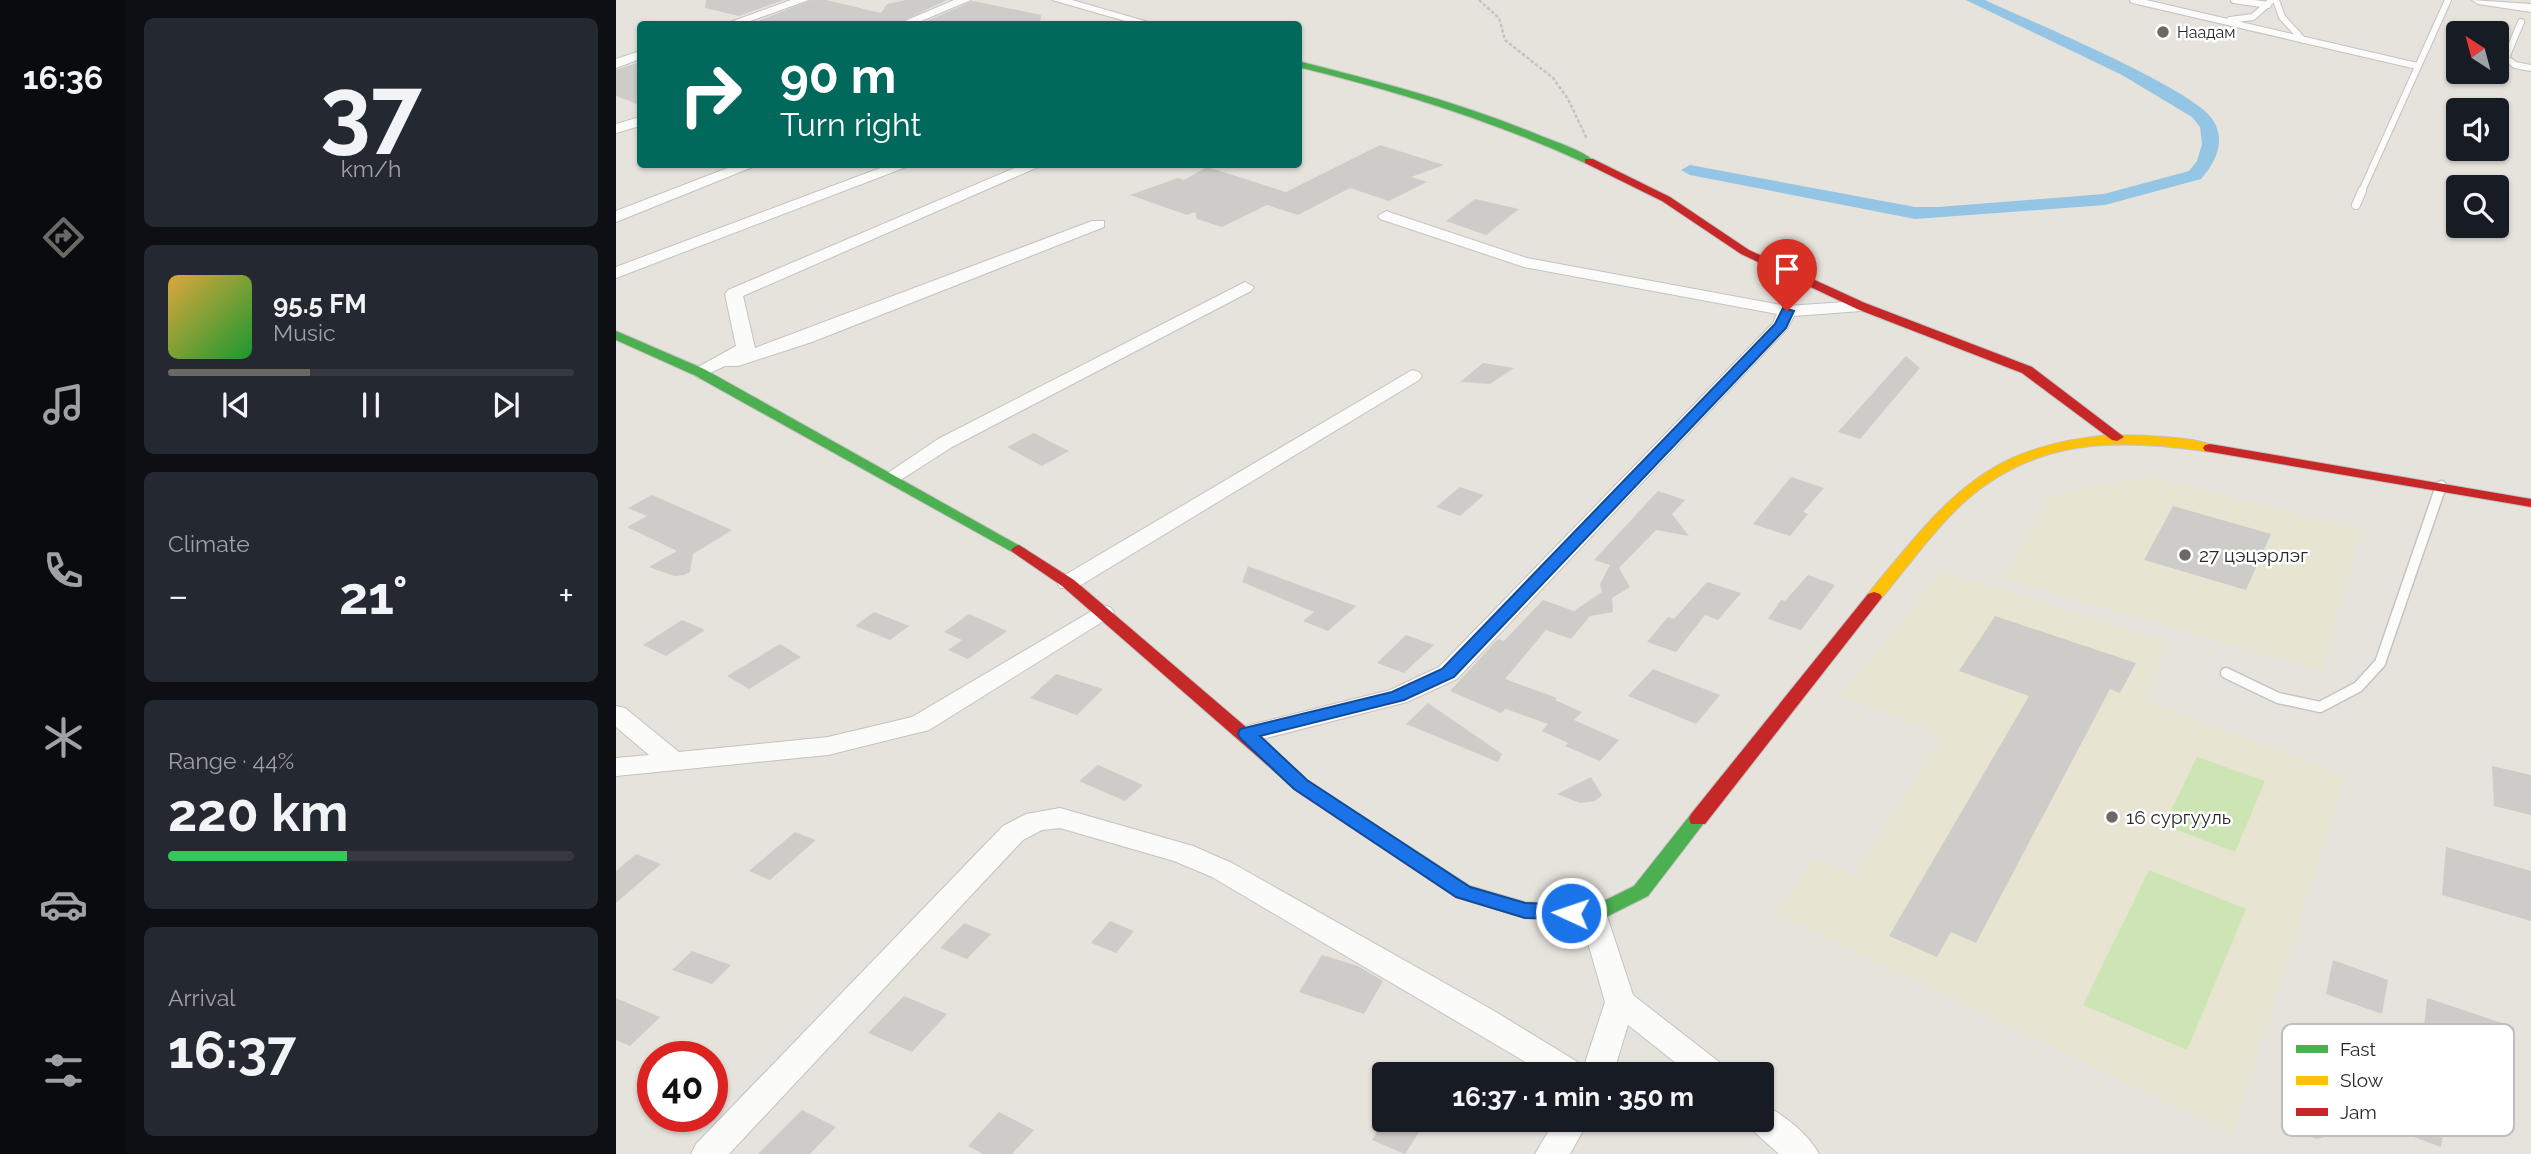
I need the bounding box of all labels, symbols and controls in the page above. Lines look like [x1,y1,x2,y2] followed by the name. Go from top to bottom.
[2446,21,2510,84] north arrow
[2446,21,2509,238] map controls
[2177,23,2235,42] place label: Наадам
[2155,24,2171,40] marker: Наадам
[780,47,896,104] text: 90 m
[665,49,756,140] icon: right
[320,56,422,163] text: 37
[23,59,103,96] text: 16:36
[2446,98,2509,161] button: sound
[780,106,921,143] text: Turn right
[341,155,401,182] text: km/h
[2446,175,2509,238] button: search
[39,213,88,262] icon: directions
[1757,239,1817,311] pin
[1768,250,1806,288] icon: arrive
[273,289,367,319] text: 95.5 FM
[273,319,336,346] text: Music
[39,380,88,429] icon: music
[217,386,255,424] icon: previous
[352,386,390,424] icon: pause
[487,386,525,424] icon: next
[168,530,250,557] text: Climate
[2199,544,2308,566] place label: 27 цэцэрлэг
[39,546,88,595] icon: phone
[2177,547,2193,563] marker: 27 цэцэрлэг
[339,565,408,626] text: 21°
[168,573,188,618] text: −
[558,573,574,618] text: +
[39,713,88,762] icon: climate
[168,747,294,774] text: Range · 44%
[168,782,349,843] text: 220 km
[2126,806,2231,828] place label: 16 сургууль
[2104,809,2120,825] marker: 16 сургууль
[1534,876,1608,950] position arrow
[39,880,88,929] icon: car
[168,984,235,1011] text: Arrival
[168,1019,296,1080] text: 16:37
[2282,1024,2514,1136] legend
[2340,1038,2376,1060] text: Fast
[637,1041,728,1132] speed limit sign: 40
[39,1046,88,1095] icon: filters
[2340,1069,2384,1091] text: Slow
[1452,1082,1694,1112] text: 16:37 · 1 min · 350 m
[2340,1101,2377,1123] text: Jam

